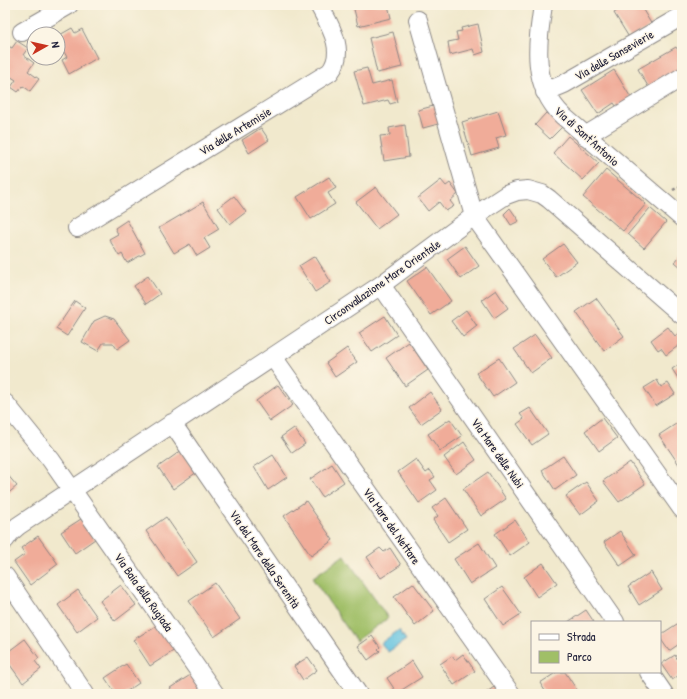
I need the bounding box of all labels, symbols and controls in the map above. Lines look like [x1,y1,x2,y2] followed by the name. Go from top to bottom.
[571,25,657,84] street label: Via delle Sansevierie
[26,26,66,66] north arrow
[49,41,63,49] text: N
[551,102,623,170] street label: Via di Sant'Antonio
[196,103,274,159] street label: Via delle Artemisie
[320,235,444,329] street label: Circonvallazione Mare Orientale
[468,415,528,491] street label: Via Mare delle Nubi
[359,484,425,568] street label: Via Mare del Nettare
[226,507,304,612] street label: Via del Mare della Serenità
[111,549,178,635] street label: Via Baia della Rugiada
[531,621,661,673] legend
[567,628,596,645] text: Strada
[567,648,592,665] text: Parco

